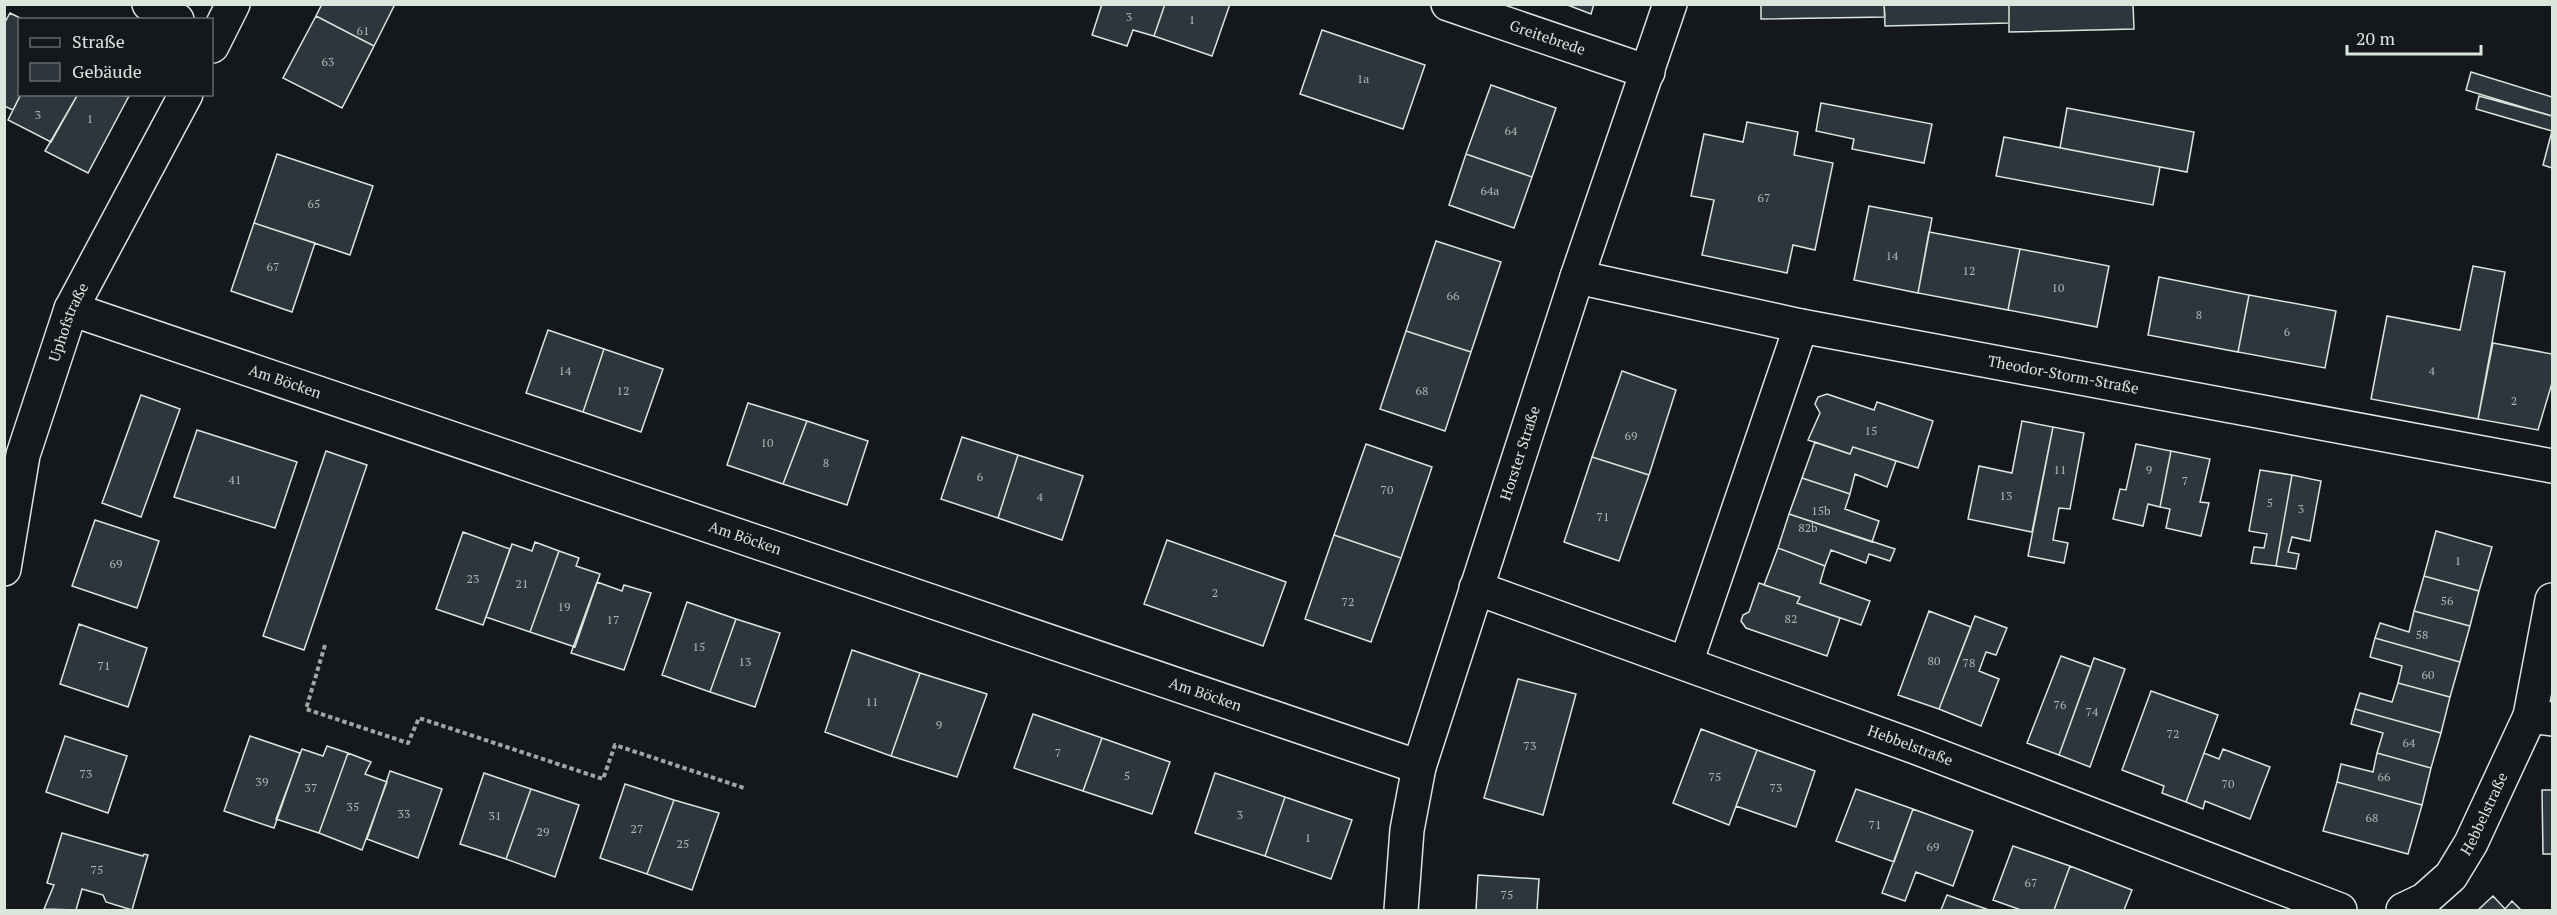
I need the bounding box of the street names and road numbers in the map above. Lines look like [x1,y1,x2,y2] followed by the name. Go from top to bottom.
[1507,15,1588,59] street label: Greitebrede
[43,279,92,364] street label: Uphofstraße
[1986,350,2141,398] street label: Theodor-Storm-Straße
[246,359,324,402] street label: Am Böcken
[1495,403,1544,503] street label: Horster Straße
[707,516,784,559] street label: Am Böcken
[1167,672,1245,715] street label: Am Böcken
[1865,720,1956,770] street label: Hebbelstraße
[2455,769,2512,859] street label: Hebbelstraße

